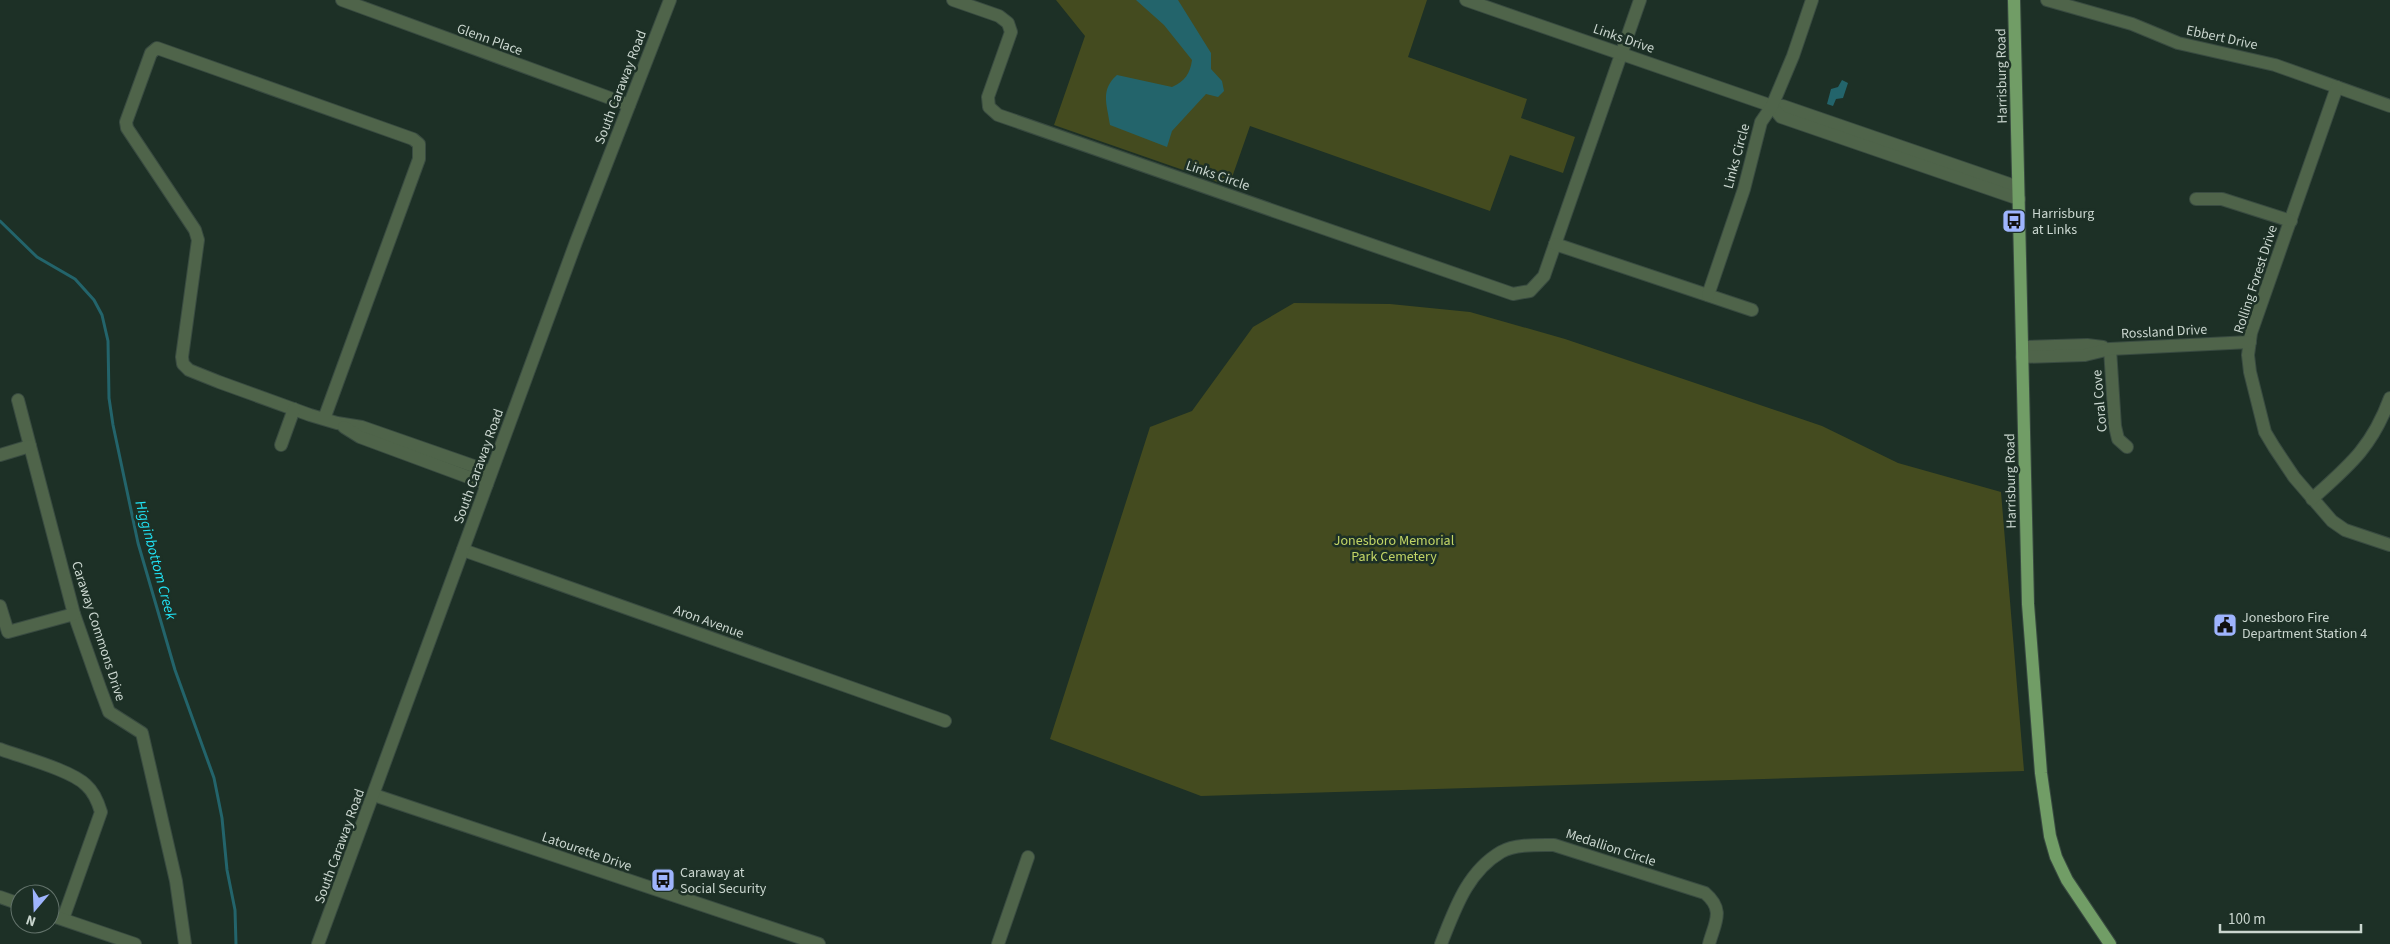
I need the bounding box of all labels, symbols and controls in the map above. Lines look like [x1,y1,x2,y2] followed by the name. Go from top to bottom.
[454,19,525,61] street label: Glenn Place
[1590,19,1657,59] street label: Links Drive
[2184,21,2259,55] street label: Ebbert Drive
[590,27,652,147] street label: South Caraway Road
[1991,28,2013,124] street label: Harrisburg Road
[1719,121,1755,191] street label: Links Circle
[1183,156,1252,196] street label: Links Circle
[2032,204,2094,240] place label: Harrisburg at Links
[2001,208,2027,234] bus stop icon: Harrisburg at Links
[2229,222,2283,336] street label: Rolling Forest Drive
[2120,320,2208,344] street label: Rossland Drive
[2087,369,2113,433] street label: Coral Cove
[449,406,509,527] street label: South Caraway Road
[2000,433,2022,529] street label: Harrisburg Road
[129,498,182,623] water label: Higginbottom Creek
[1334,531,1455,567] park label: Jonesboro Memorial Park Cemetery
[66,559,130,704] street label: Caraway Commons Drive
[671,600,747,644] street label: Aron Avenue
[2242,608,2367,644] place label: Jonesboro Fire Department Station 4
[2212,612,2238,638] public building icon: Jonesboro Fire Department Station 4
[310,786,370,907] street label: South Caraway Road
[1563,824,1658,872] street label: Medallion Circle
[539,827,634,877] street label: Latourette Drive
[680,863,767,899] place label: Caraway at Social Security
[650,867,676,893] bus stop icon: Caraway at Social Security
[10,884,60,934] north arrow
[2220,902,2361,934] scale bar
[23,909,39,931] text: N
[2228,909,2266,930] text: 100 m

